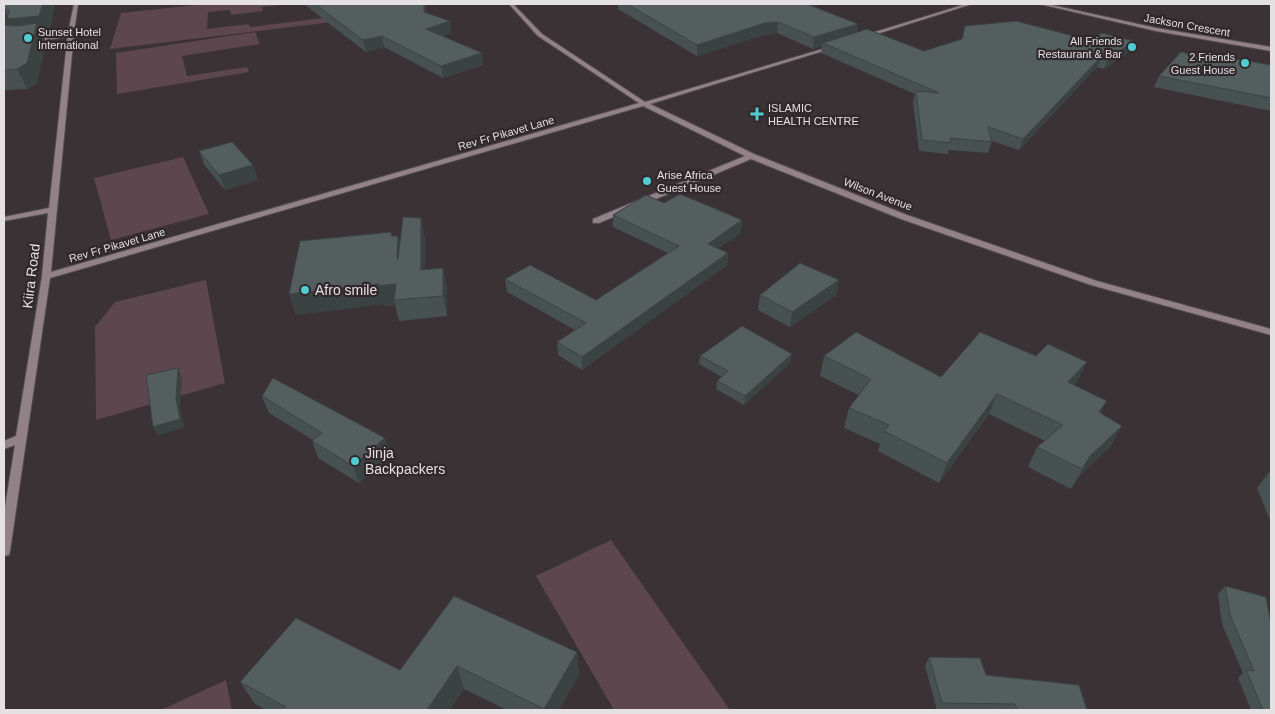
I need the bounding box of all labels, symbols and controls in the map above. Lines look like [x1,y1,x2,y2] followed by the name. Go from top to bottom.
[1143,11,1231,39] street label: Jackson Crescent
[38,26,101,51] place label: Sunset Hotel International
[22,32,34,44] marker: Sunset Hotel International
[1038,35,1122,60] place label: All Friends Restaurant & Bar
[1126,41,1138,53] marker: All Friends Restaurant & Bar
[1171,51,1235,76] place label: 2 Friends Guest House
[1239,57,1251,69] marker: 2 Friends Guest House
[768,102,859,127] place label: ISLAMIC HEALTH CENTRE
[750,107,764,121] marker: ISLAMIC HEALTH CENTRE
[456,113,556,153] street label: Rev Fr Pikavet Lane
[657,169,721,194] place label: Arise Africa Guest House
[641,175,653,187] marker: Arise Africa Guest House
[842,175,914,213] street label: Wilson Avenue
[67,225,167,265] street label: Rev Fr Pikavet Lane
[19,243,43,309] street label: Kiira Road
[315,282,377,298] place label: Afro smile
[299,284,311,296] marker: Afro smile
[365,445,445,477] place label: Jinja Backpackers
[349,455,361,467] marker: Jinja Backpackers

